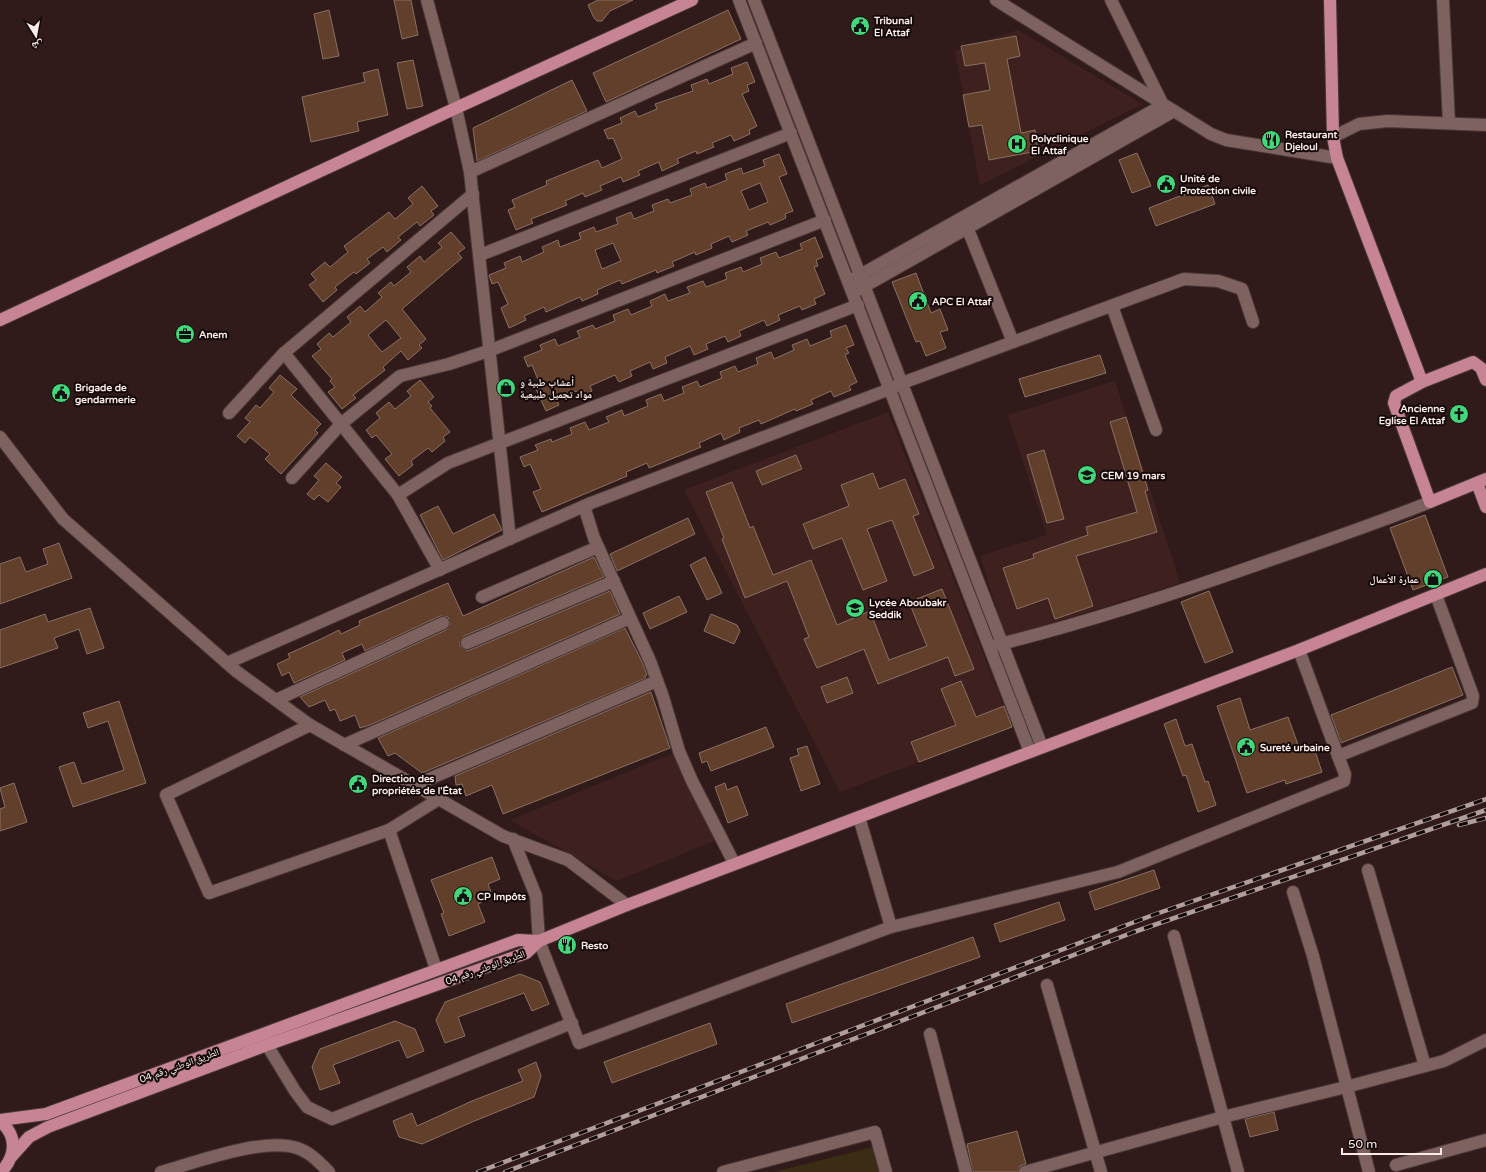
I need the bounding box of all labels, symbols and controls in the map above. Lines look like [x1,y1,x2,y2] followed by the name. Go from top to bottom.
[849,15,871,37] public building icon: Tribunal El Attaf
[873,15,912,39] place label: Tribunal El Attaf
[16,16,56,56] north arrow
[30,37,45,53] text: ش
[1260,129,1282,151] restaurant icon: Restaurant Djeloul
[1285,129,1337,153] place label: Restaurant Djeloul
[1006,133,1028,155] hospital icon: Polyclinique El Attaf
[1031,133,1089,157] place label: Polyclinique El Attaf
[1155,173,1177,195] public building icon: Unité de Protection civile
[1180,173,1256,197] place label: Unité de Protection civile
[907,290,929,312] public building icon: APC El Attaf
[932,296,992,308] place label: APC El Attaf
[174,323,196,345] office icon: Anem
[199,329,227,341] place label: Anem
[520,376,592,401] place label: أعشاب طبية و مواد تجميل طبيعية
[495,377,517,399] shop icon: أعشاب طبية و مواد تجميل طبيعية
[50,382,72,404] public building icon: Brigade de gendarmerie
[75,382,136,406] place label: Brigade de gendarmerie
[1379,403,1445,427] place label: Ancienne Eglise El Attaf
[1448,403,1470,425] church icon: Ancienne Eglise El Attaf
[1076,464,1098,486] school or university icon: CEM 19 mars
[1101,470,1165,482] place label: CEM 19 mars
[1422,568,1444,590] shop icon: عمارة الأعمال
[1370,574,1419,586] place label: عمارة الأعمال
[844,597,866,619] school or university icon: Lycée Aboubakr Seddik
[869,597,947,621] place label: Lycée Aboubakr Seddik
[1235,736,1257,758] public building icon: Sureté urbaine
[1260,742,1330,754] place label: Sureté urbaine
[347,773,369,795] public building icon: Direction des propriétés de l'État
[372,773,462,797] place label: Direction des propriétés de l'État
[452,885,474,907] public building icon: CP Impôts
[477,891,526,903] place label: CP Impôts
[556,934,578,956] restaurant icon: Resto
[581,940,608,952] place label: Resto
[444,948,527,989] street label: الطريق الوطني رقم 04
[138,1046,221,1087] street label: الطريق الوطني رقم 04
[1342,1130,1441,1156] scale bar
[1348,1137,1377,1151] text: 50 m

